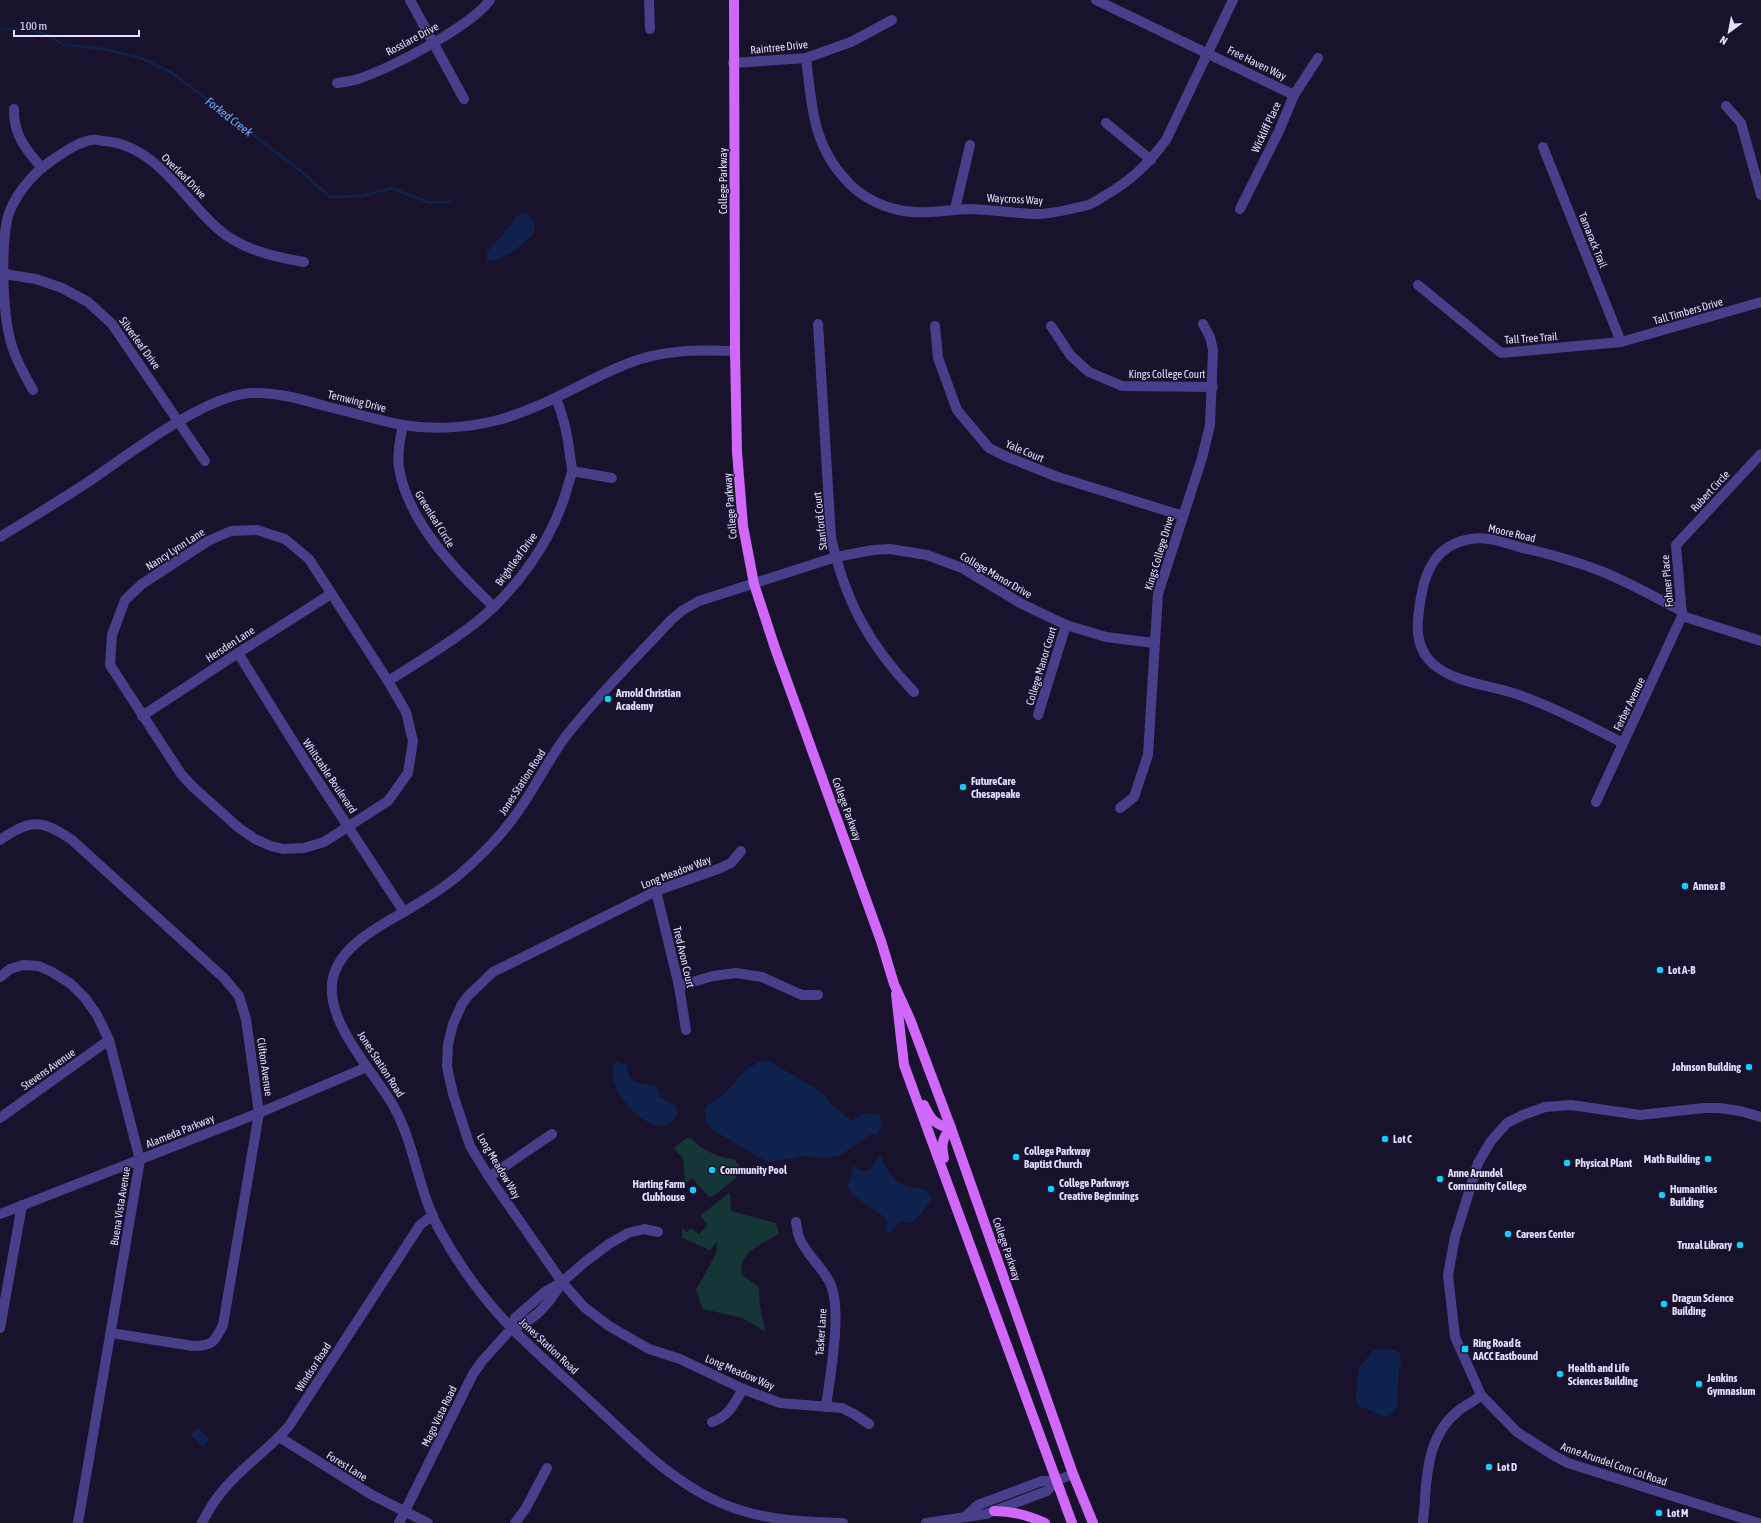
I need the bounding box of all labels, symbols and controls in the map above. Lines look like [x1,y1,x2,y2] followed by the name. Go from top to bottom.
[14,12,139,38] scale bar
[1709,12,1749,52] north arrow
[20,19,47,33] text: 100 m
[384,20,440,58] street label: Rosslare Drive
[1718,34,1730,47] text: N
[750,38,808,56] street label: Raintree Drive
[1226,44,1289,83] street label: Free Haven Way
[203,94,256,140] water label: Forked Creek
[1249,100,1283,154] street label: Wickliff Place
[717,147,729,214] street label: College Parkway
[159,151,209,201] street label: Overleaf Drive
[987,192,1044,206] street label: Waycross Way
[1576,211,1610,269] street label: Tamarack Trail
[1652,295,1724,327] street label: Tall Timbers Drive
[117,315,163,371] street label: Silverleaf Drive
[1504,330,1558,346] street label: Tall Tree Trail
[1129,368,1205,380] street label: Kings College Court
[327,388,387,414] street label: Ternwing Drive
[1004,438,1046,464] street label: Yale Court
[1688,468,1732,514] street label: Rubert Circle
[721,472,739,540] street label: College Parkway
[413,489,457,549] street label: Greenleaf Circle
[811,491,829,551] street label: Stanford Court
[1142,515,1176,591] street label: Kings College Drive
[1487,522,1537,544] street label: Moore Road
[143,526,207,572] street label: Nancy Lynn Lane
[493,530,539,588] street label: Brightleaf Drive
[958,550,1034,600] street label: College Manor Drive
[1659,554,1675,608] street label: Fohner Place
[204,624,256,664] street label: Hersden Lane
[1023,625,1059,707] street label: College Manor Court
[1611,675,1647,733] street label: Ferber Avenue
[615,687,681,712] place label: Arnold Christian Academy
[603,694,613,704] marker: Arnold Christian Academy
[301,737,359,815] street label: Whitstable Boulevard
[496,747,548,817] street label: Jones Station Road
[971,775,1020,800] place label: FutureCare Chesapeake
[830,776,864,843] street label: College Parkway
[958,782,968,792] marker: FutureCare Chesapeake
[639,853,713,891] street label: Long Meadow Way
[1692,880,1726,892] place label: Annex B
[1680,881,1690,891] marker: Annex B
[671,925,697,989] street label: Tred Avon Court
[1668,964,1696,976] place label: Lot A-B
[1655,965,1665,975] marker: Lot A-B
[355,1029,407,1099] street label: Jones Station Road
[255,1037,275,1097] street label: Clifton Avenue
[19,1046,77,1092] street label: Stevens Avenue
[1671,1061,1741,1073] place label: Johnson Building
[1744,1062,1754,1072] marker: Johnson Building
[144,1112,216,1150] street label: Alameda Parkway
[475,1131,523,1201] street label: Long Meadow Way
[1393,1133,1412,1145] place label: Lot C
[1380,1134,1390,1144] marker: Lot C
[1024,1145,1091,1170] place label: College Parkway Baptist Church
[1011,1152,1021,1162] marker: College Parkway Baptist Church
[1644,1153,1700,1165] place label: Math Building
[1703,1154,1713,1164] marker: Math Building
[1575,1157,1633,1169] place label: Physical Plant
[1562,1158,1572,1168] marker: Physical Plant
[720,1164,788,1176] place label: Community Pool
[707,1165,717,1175] marker: Community Pool
[108,1166,132,1246] street label: Buena Vista Avenue
[1447,1167,1527,1192] place label: Anne Arundel Community College
[1435,1174,1445,1184] marker: Anne Arundel Community College
[1059,1177,1139,1202] place label: College Parkways Creative Beginnings
[633,1178,685,1203] place label: Harting Farm Clubhouse
[1670,1183,1717,1208] place label: Humanities Building
[1046,1184,1056,1194] marker: College Parkways Creative Beginnings
[688,1185,698,1195] marker: Harting Farm Clubhouse
[1657,1190,1667,1200] marker: Humanities Building
[991,1216,1024,1283] street label: College Parkway
[1516,1228,1575,1240] place label: Careers Center
[1503,1229,1513,1239] marker: Careers Center
[1677,1239,1732,1251] place label: Truxal Library
[1735,1240,1745,1250] marker: Truxal Library
[1672,1292,1734,1317] place label: Dragun Science Building
[1659,1299,1669,1309] marker: Dragun Science Building
[813,1308,829,1356] street label: Tasker Lane
[517,1316,581,1376] street label: Jones Station Road
[1472,1337,1538,1362] place label: Ring Road & AACC Eastbound
[293,1340,333,1394] street label: Windsor Road
[1460,1344,1470,1354] marker: Ring Road & AACC Eastbound
[704,1352,777,1392] street label: Long Meadow Way
[1568,1362,1638,1387] place label: Health and Life Sciences Building
[1555,1369,1565,1379] marker: Health and Life Sciences Building
[1706,1372,1755,1397] place label: Jenkins Gymnasium
[1694,1379,1704,1389] marker: Jenkins Gymnasium
[419,1384,459,1448] street label: Mago Vista Road
[1559,1440,1669,1488] street label: Anne Arundel Com Col Road
[324,1449,370,1483] street label: Forest Lane
[1497,1461,1517,1473] place label: Lot D
[1484,1462,1494,1472] marker: Lot D
[1667,1507,1688,1519] place label: Lot M
[1654,1508,1664,1518] marker: Lot M

